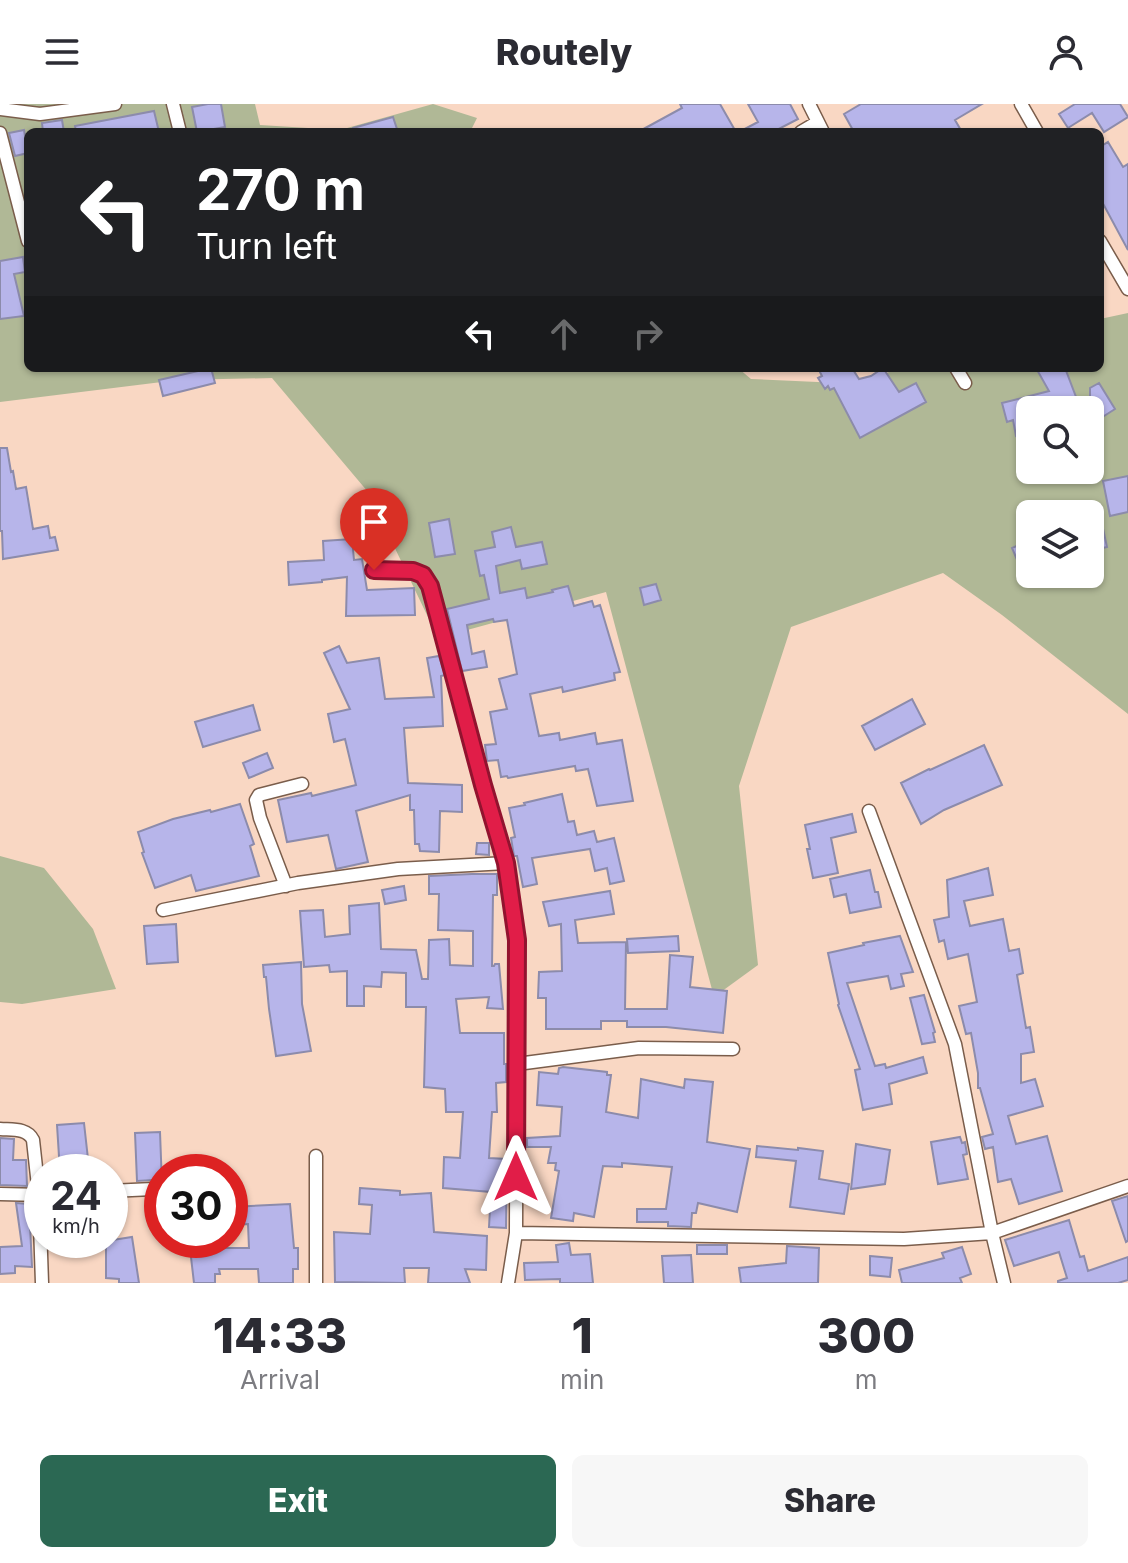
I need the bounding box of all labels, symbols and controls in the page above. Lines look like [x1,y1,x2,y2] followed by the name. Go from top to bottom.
[40,30,84,74] icon: menu
[496,30,632,74] text: Routely
[1044,30,1088,74] icon: person
[196,156,365,224] text: 270 m
[64,160,168,264] icon: left
[196,224,337,268] text: Turn left
[458,312,502,356] icon: left
[542,312,586,356] icon: ahead
[626,312,670,356] icon: right
[1016,396,1104,588] map controls
[1016,396,1104,484] button: search
[340,488,408,570] pin
[352,500,396,544] icon: arrive
[1016,500,1104,588] button: layers
[474,1135,558,1219] position arrow
[144,1154,248,1258] speed limit sign: 30
[50,1171,102,1220] text: 24
[52,1214,100,1238] text: km/h
[213,1306,347,1365] text: 14:33
[572,1306,593,1365] text: 1
[817,1306,915,1365] text: 300
[240,1364,320,1395] text: Arrival
[560,1364,604,1395] text: min
[855,1364,878,1395] text: m
[40,1455,556,1547] button: Exit
[572,1455,1088,1547] button: Share

